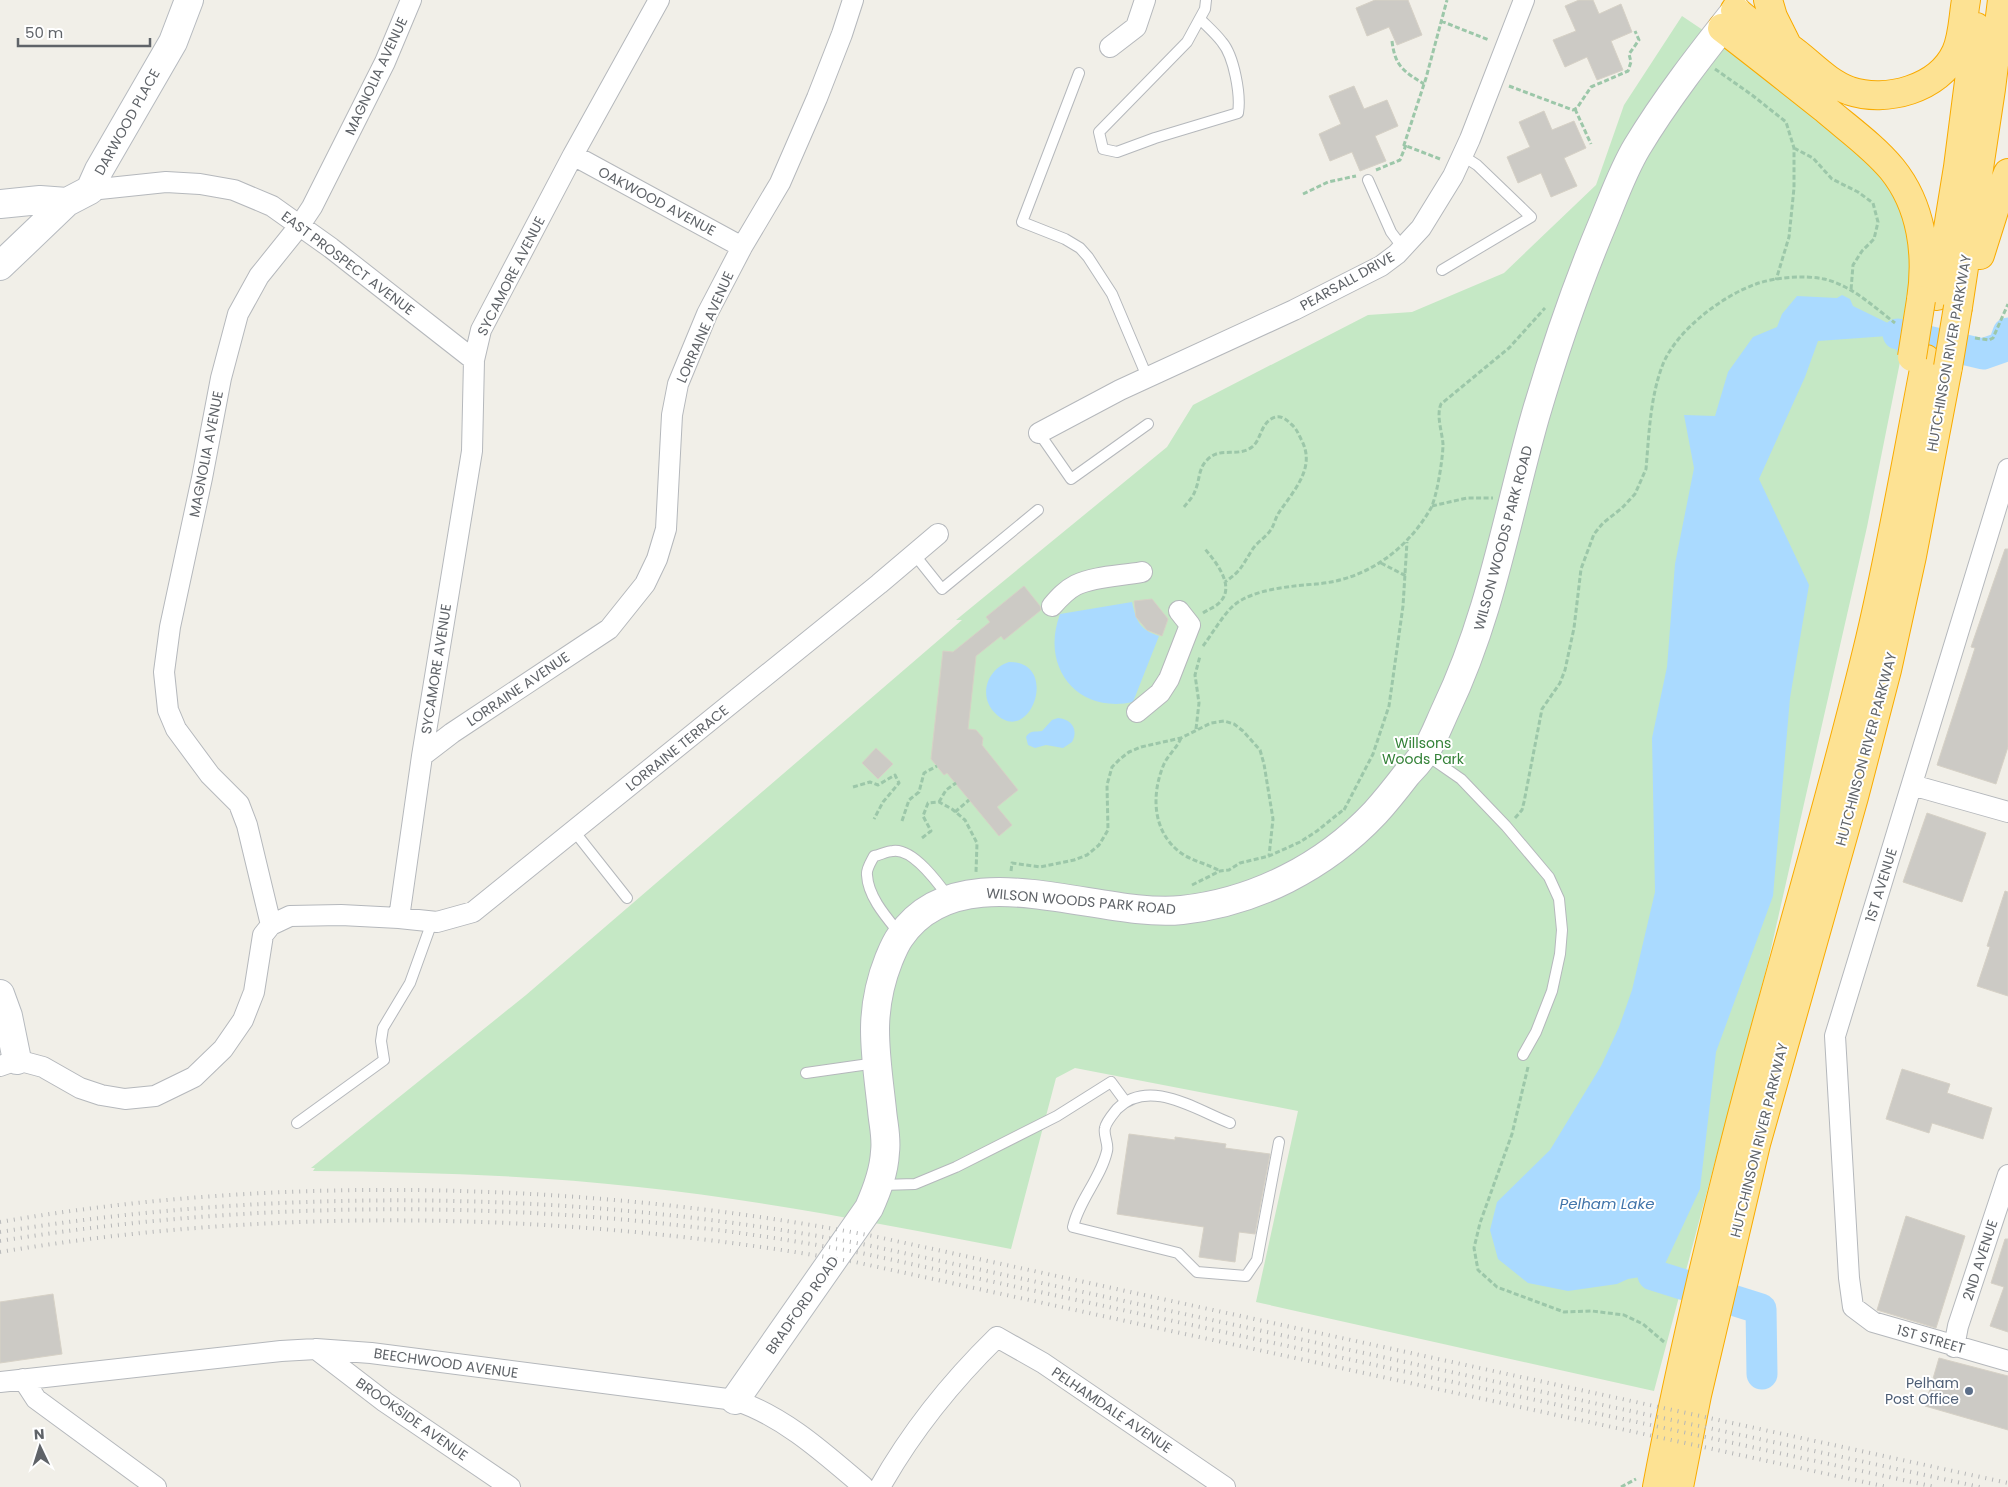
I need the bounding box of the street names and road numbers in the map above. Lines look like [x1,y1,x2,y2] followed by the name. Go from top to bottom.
[340,14,412,138] street label: MAGNOLIA AVENUE
[89,65,165,179] street label: DARWOOD PLACE
[595,161,719,241] street label: OAKWOOD AVENUE
[277,206,419,320] street label: EAST PROSPECT AVENUE
[472,213,550,339] street label: SYCAMORE AVENUE
[1296,247,1398,315] street label: PEARSALL DRIVE
[1922,253,1976,453] street label: HUTCHINSON RIVER PARKWAY
[671,268,739,386] street label: LORRAINE AVENUE
[184,389,228,519] street label: MAGNOLIA AVENUE
[1469,443,1537,633] street label: WILSON WOODS PARK ROAD
[416,602,456,736] street label: SYCAMORE AVENUE
[463,647,573,731] street label: LORRAINE AVENUE
[1830,650,1902,848] street label: HUTCHINSON RIVER PARKWAY
[621,700,733,796] street label: LORRAINE TERRACE
[1860,845,1902,925] street label: 1ST AVENUE
[985,883,1177,919] street label: WILSON WOODS PARK ROAD
[1725,1041,1793,1239] street label: HUTCHINSON RIVER PARKWAY
[1957,1217,2003,1303] street label: 2ND AVENUE
[761,1252,843,1358] street label: BRADFORD ROAD
[1894,1320,1968,1358] street label: 1ST STREET
[373,1343,519,1383] street label: BEECHWOOD AVENUE
[1048,1362,1176,1458] street label: PELHAMDALE AVENUE
[352,1373,472,1465] street label: BROOKSIDE AVENUE

